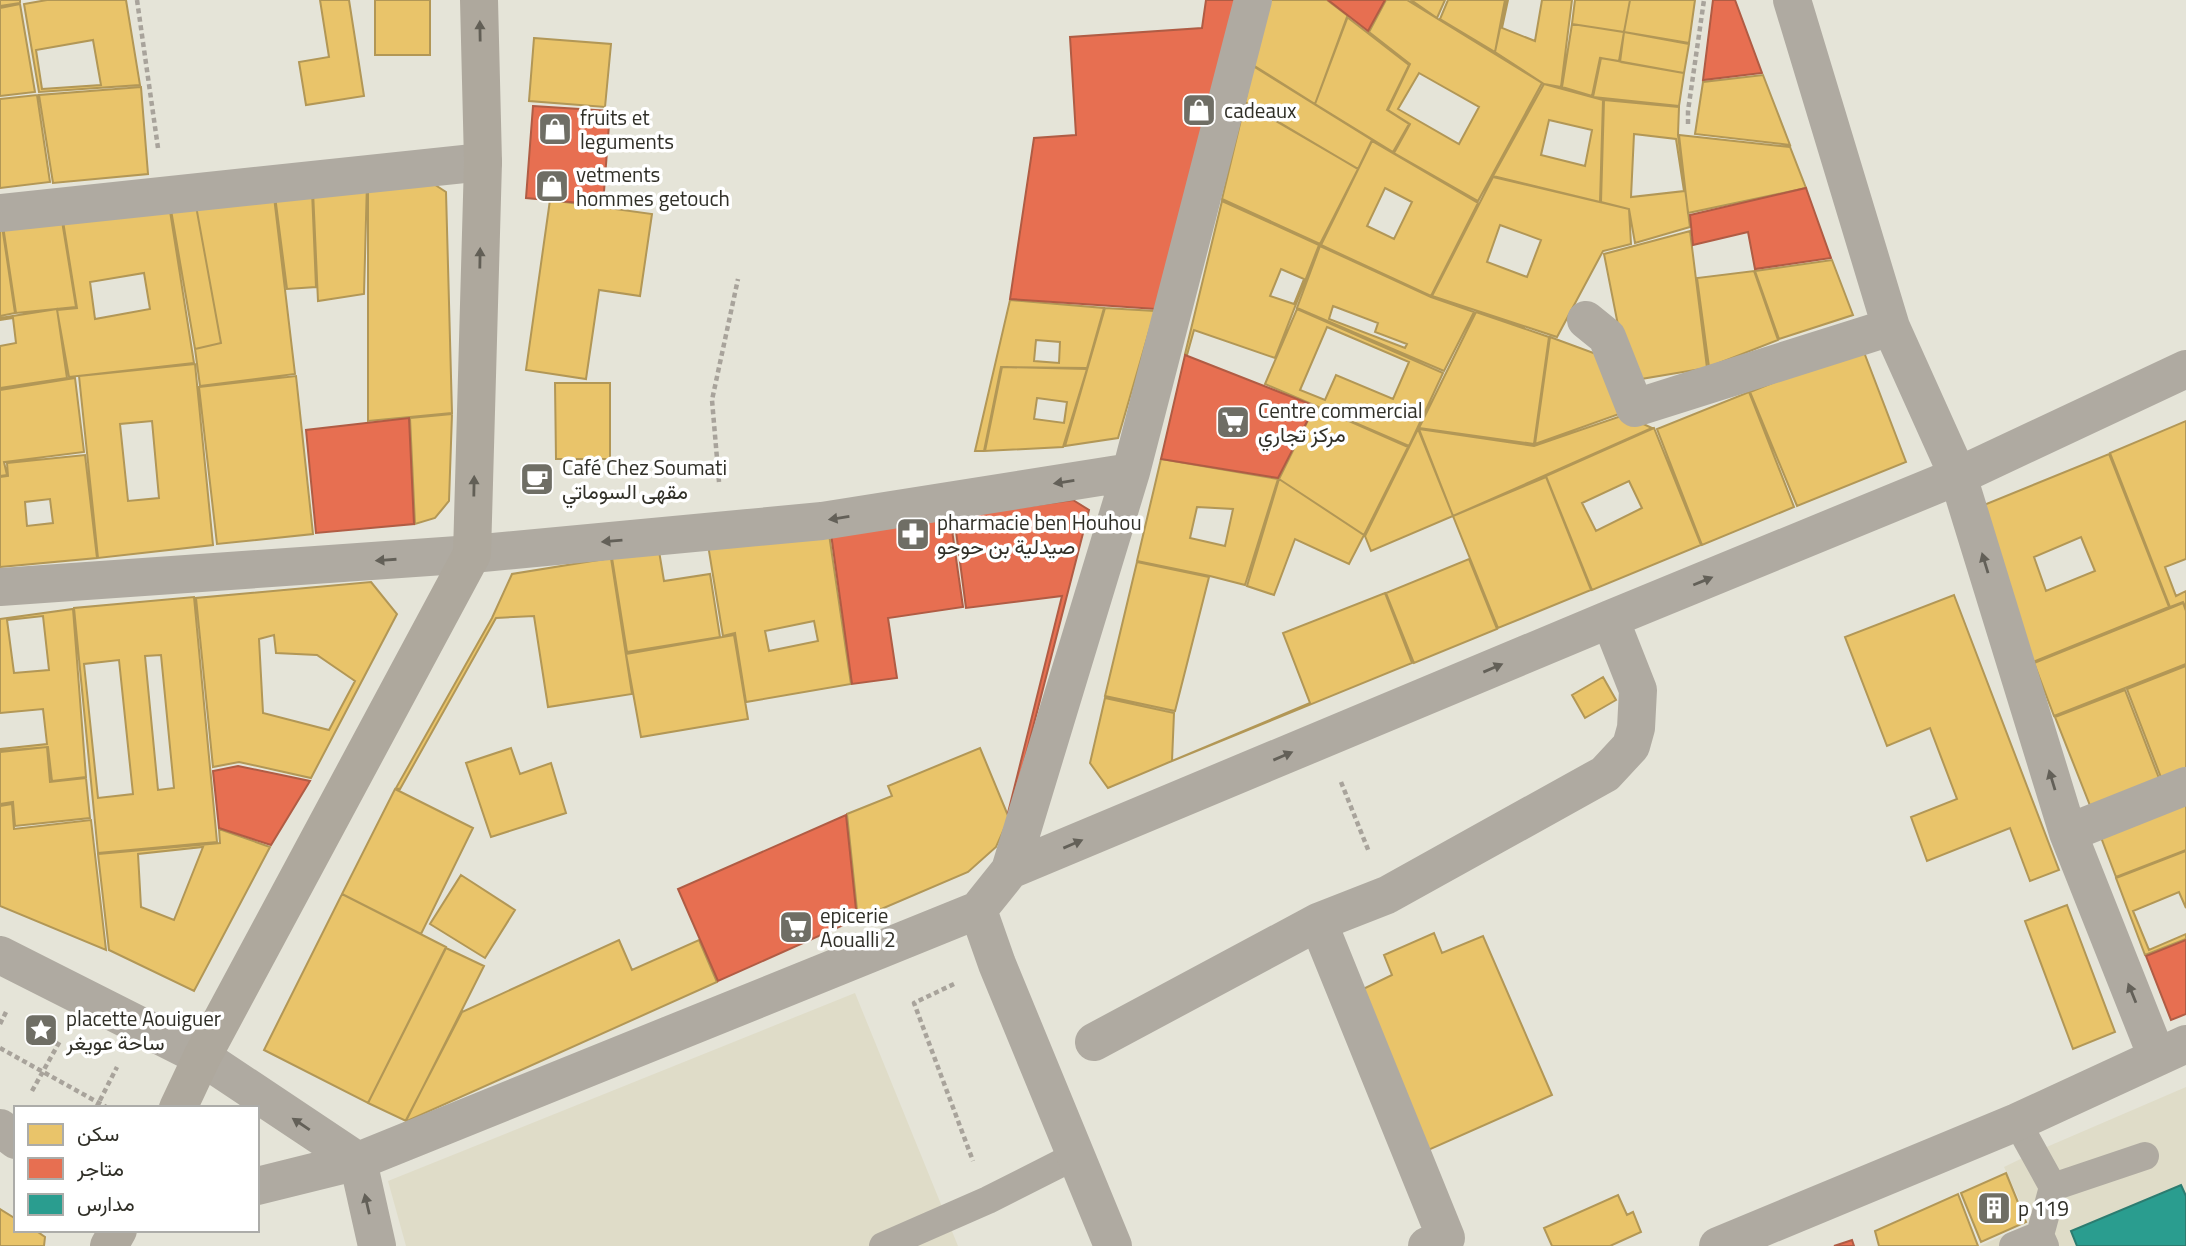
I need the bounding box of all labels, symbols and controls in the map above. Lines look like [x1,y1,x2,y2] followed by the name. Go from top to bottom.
[474,20,485,42] one-way arrow
[1180,91,1218,129] shop icon: cadeaux
[1224,94,1297,126] place label: cadeaux
[580,101,674,157] place label: fruits et leguments
[536,110,574,148] shop icon: fruits et leguments
[576,158,730,214] place label: vetments hommes getouch
[533,167,571,205] shop icon: vetments hommes getouch
[474,247,486,269] one-way arrow
[1258,394,1423,452] place label: Centre commercial مركز تجاري
[1214,403,1252,441] supermarket icon: Centre commercial مركز تجاري
[562,451,727,509] place label: Café Chez Soumati مقهى السوماتي
[518,460,556,498] cafe icon: Café Chez Soumati مقهى السوماتي
[469,475,480,497] one-way arrow
[1052,477,1074,488] one-way arrow
[937,506,1142,562] place label: pharmacie ben Houhou صيدلية بن حوحو
[828,513,850,524] one-way arrow
[894,515,932,553] pharmacy icon: pharmacie ben Houhou صيدلية بن حوحو
[601,535,623,546] one-way arrow
[1979,552,1989,573] one-way arrow
[375,555,397,566] one-way arrow
[1693,575,1714,586] one-way arrow
[1483,662,1503,674] one-way arrow
[1273,750,1294,761] one-way arrow
[2046,769,2057,790] one-way arrow
[1063,838,1084,849] one-way arrow
[820,899,896,955] place label: epicerie Aoualli 2
[777,908,815,946] supermarket icon: epicerie Aoualli 2
[2126,982,2137,1003] one-way arrow
[65,1002,221,1058] place label: placette Aouiguer ساحة عويغر
[22,1011,60,1049] place icon: placette Aouiguer ساحة عويغر
[14,1106,259,1232] legend
[77,1117,119,1149] text: سكن
[291,1117,311,1130] one-way arrow
[76,1152,124,1184] text: متاجر
[77,1187,135,1219] text: مدارس
[1975,1189,2013,1227] building icon: p 119
[2018,1192,2069,1224] place label: p 119
[362,1193,373,1215] one-way arrow

